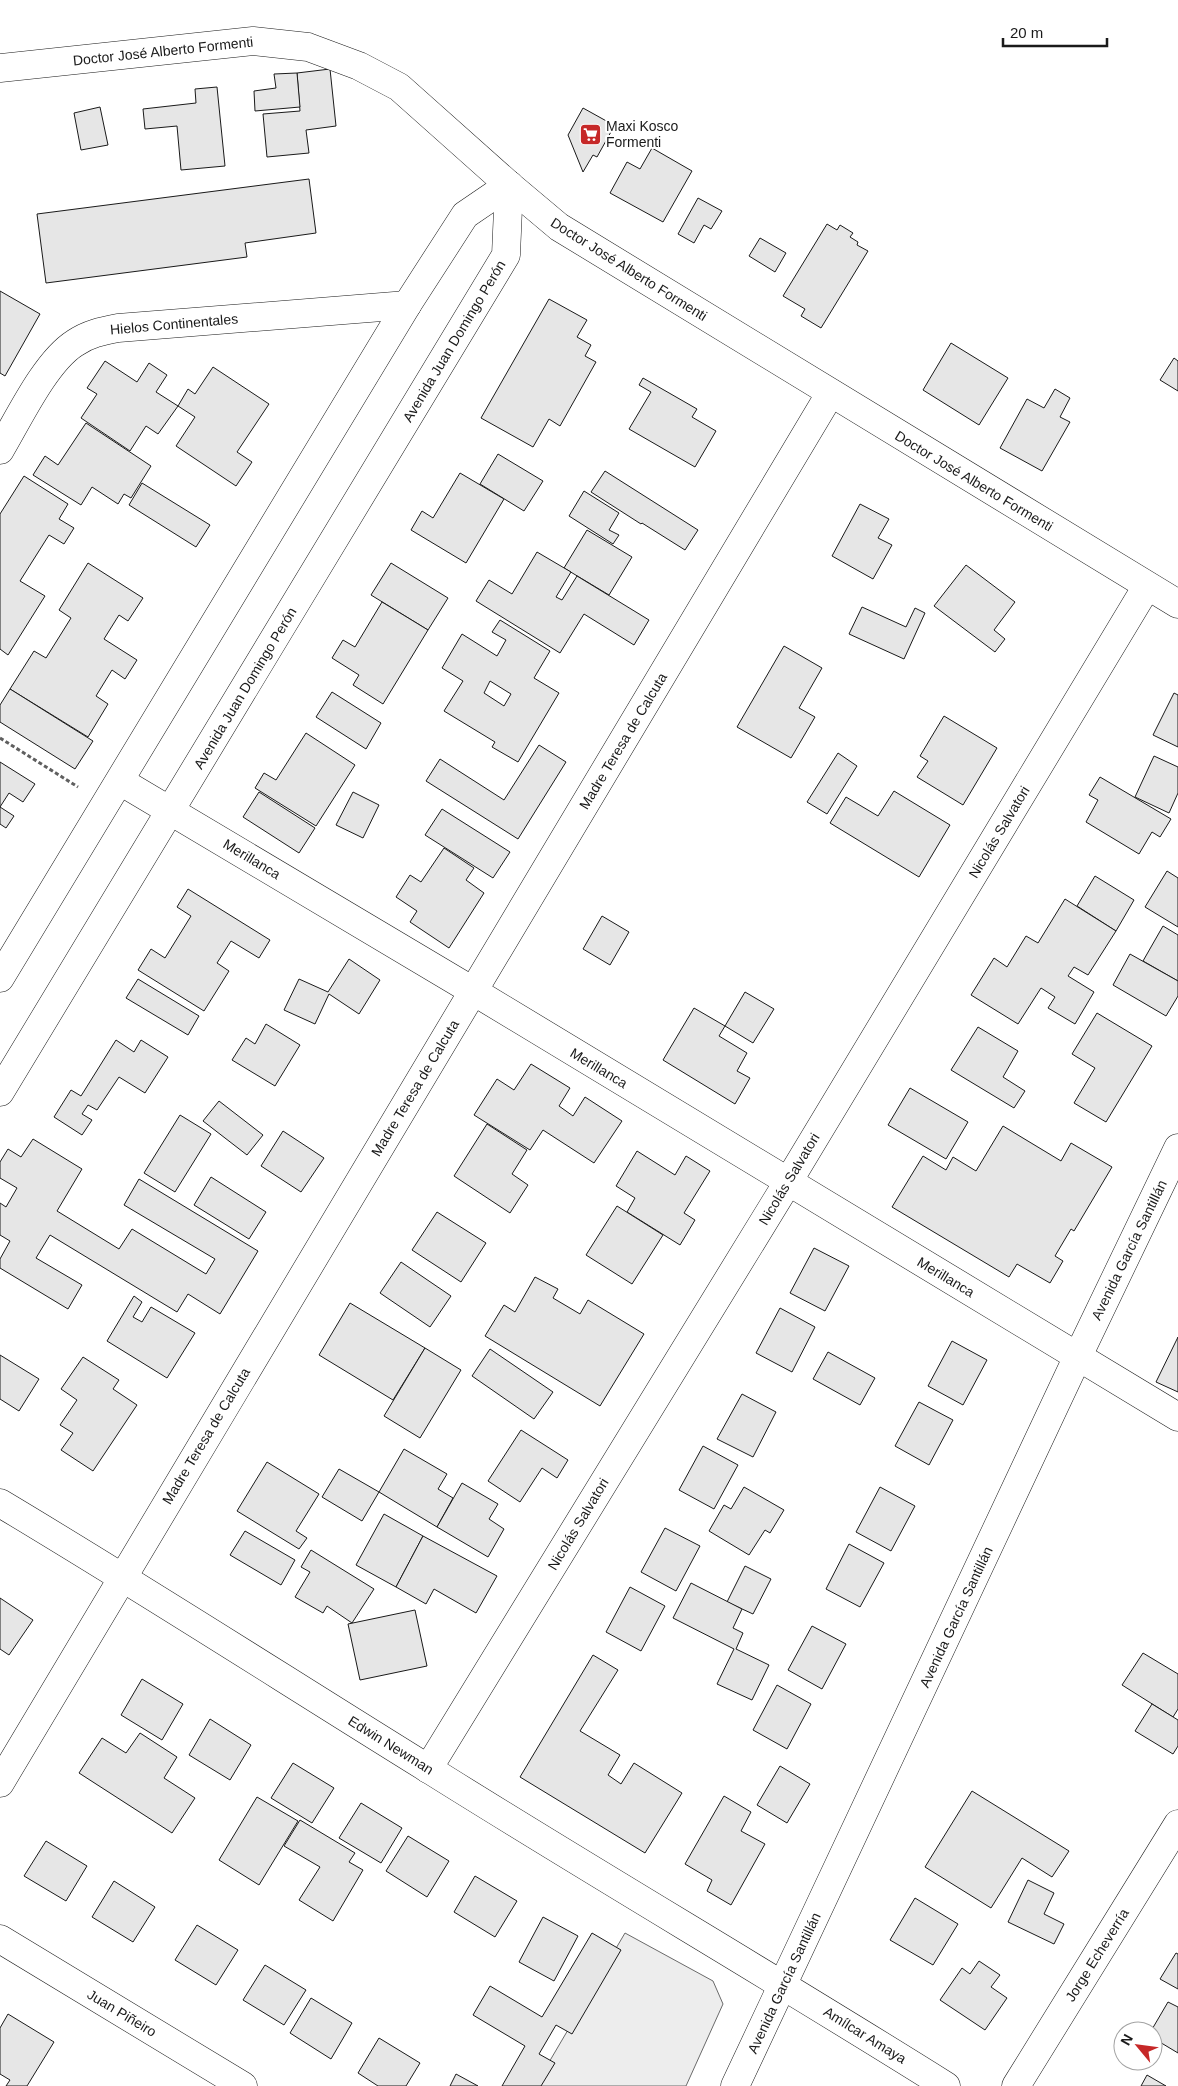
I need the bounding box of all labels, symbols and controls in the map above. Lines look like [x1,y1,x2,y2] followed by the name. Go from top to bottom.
[1003,15,1107,47] scale bar
[1010,24,1043,41] text: 20 m
[72,34,254,68] street label: Doctor José Alberto Formenti
[606,118,679,150] place label: Maxi Kosco Formenti
[578,122,602,146] supermarket icon: Maxi Kosco Formenti
[548,214,710,324] street label: Doctor José Alberto Formenti
[399,257,509,425] street label: Avenida Juan Domingo Perón
[109,310,239,338] street label: Hielos Continentales
[892,427,1056,535] street label: Doctor José Alberto Formenti
[190,604,300,772] street label: Avenida Juan Domingo Perón
[576,670,670,812] street label: Madre Teresa de Calcuta
[965,783,1033,881] street label: Nicolás Salvatori
[221,836,284,882] street label: Merillanca
[368,1017,462,1159] street label: Madre Teresa de Calcuta
[568,1045,631,1091] street label: Merillanca
[755,1130,823,1228] street label: Nicolás Salvatori
[1088,1177,1170,1323] street label: Avenida García Santillán
[915,1254,978,1300] street label: Merillanca
[159,1365,253,1507] street label: Madre Teresa de Calcuta
[544,1475,612,1573] street label: Nicolás Salvatori
[916,1544,996,1690] street label: Avenida García Santillán
[346,1712,436,1778] street label: Edwin Newman
[1062,1905,1132,2004] street label: Jorge Echeverría
[744,1910,824,2056] street label: Avenida García Santillán
[85,1986,160,2040] street label: Juan Piñeiro
[821,2003,909,2067] street label: Amílcar Amaya
[1113,2021,1163,2071] north arrow
[1117,2031,1136,2048] text: N

